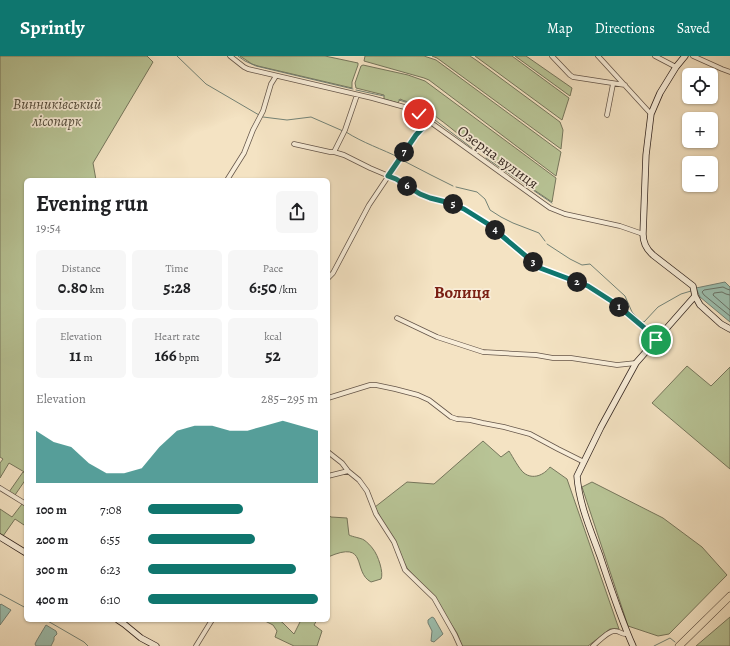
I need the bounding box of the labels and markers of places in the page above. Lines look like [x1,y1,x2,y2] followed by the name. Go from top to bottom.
[402,97,436,131] pin
[394,142,414,162] pin: 7
[397,176,417,196] pin: 6
[443,194,463,214] pin: 5
[485,220,505,240] pin: 4
[523,252,543,272] pin: 3
[567,272,587,292] pin: 2
[609,297,629,317] pin: 1
[639,323,673,357] pin

